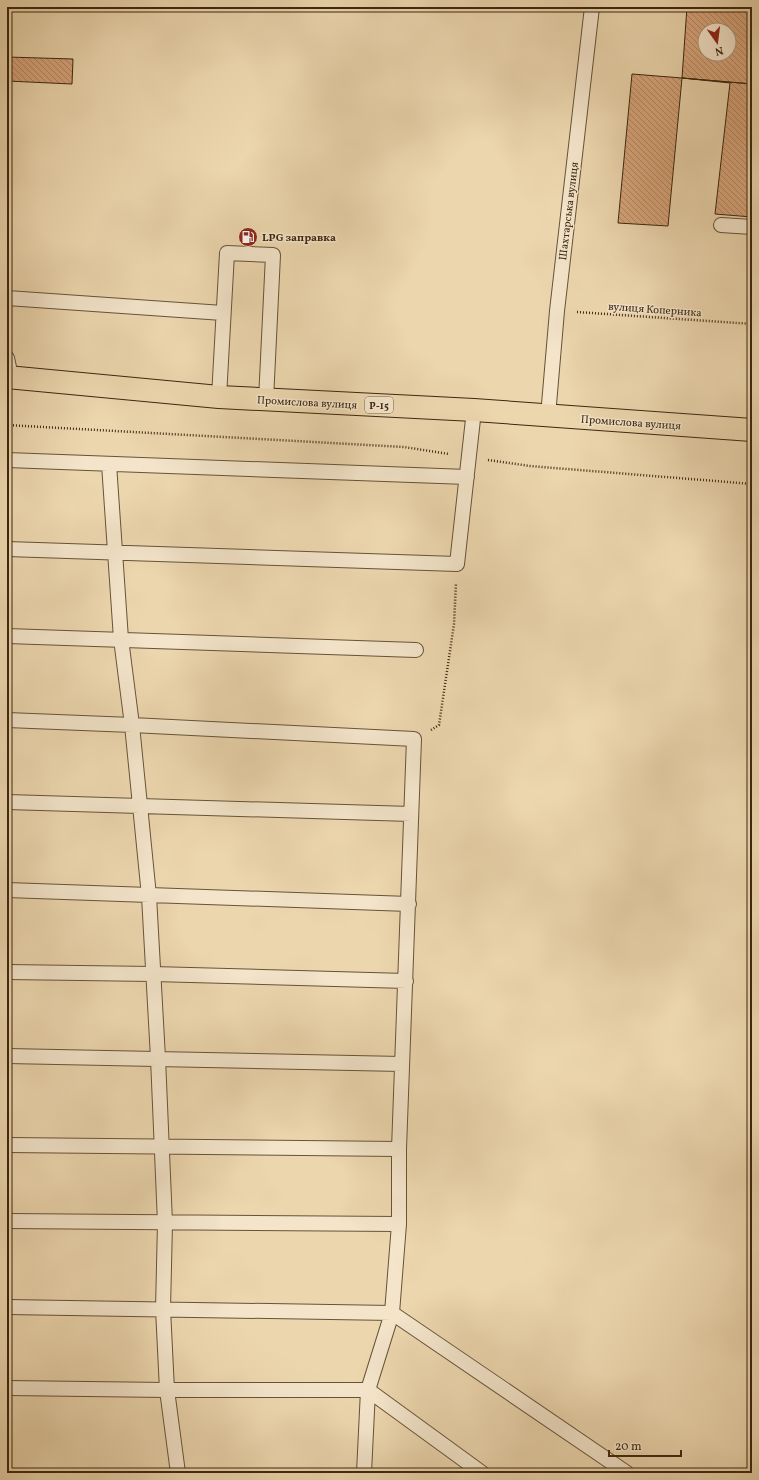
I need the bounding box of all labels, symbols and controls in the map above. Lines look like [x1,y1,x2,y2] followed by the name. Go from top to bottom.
[697,22,737,62] north arrow
[713,42,725,58] text: N
[556,161,583,261] street label: Шахтарська вулиця
[237,226,259,248] fuel station icon: LPG заправка
[262,231,336,246] place label: LPG заправка
[608,300,703,321] street label: вулиця Коперника
[256,393,358,414] street label: Промислова вулиця
[365,397,393,413] road number: Р-15
[580,413,682,434] street label: Промислова вулиця
[609,1432,681,1458] scale bar
[615,1439,642,1455] text: 20 m

